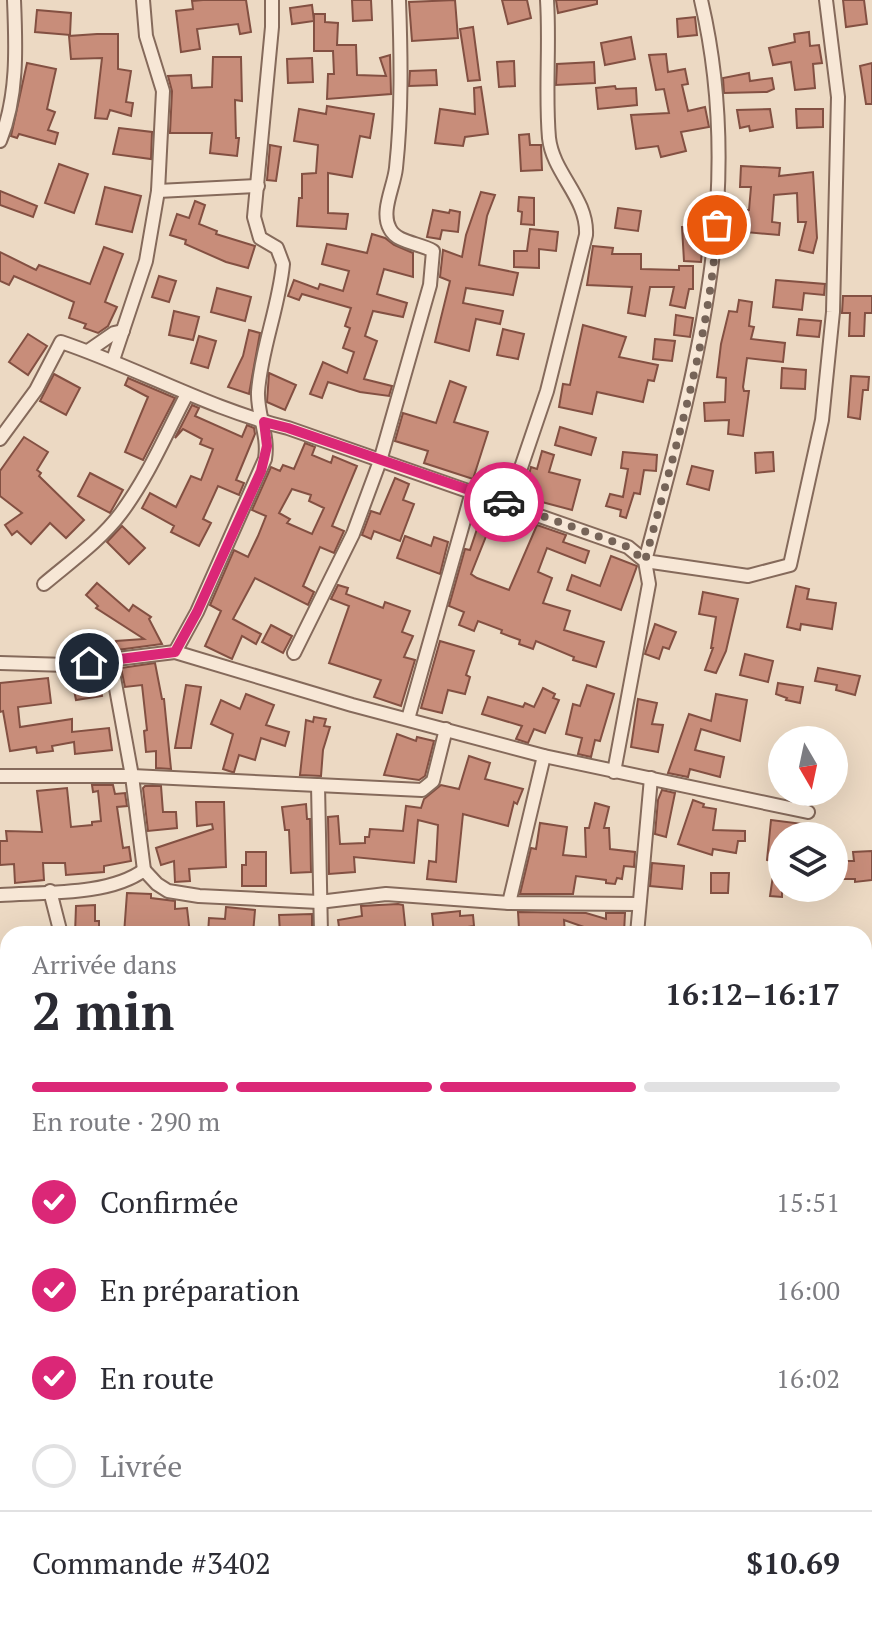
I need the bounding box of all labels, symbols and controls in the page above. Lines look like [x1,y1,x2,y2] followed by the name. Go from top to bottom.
[683,191,751,259] pin
[695,203,739,247] icon: bag
[464,462,544,542] courier
[482,480,526,524] icon: car
[55,629,123,697] pin
[67,641,111,685] icon: home
[768,726,848,806] north arrow
[768,726,848,902] map controls
[768,822,848,902] button: layers
[32,947,177,981] text: Arrivée dans
[665,974,840,1014] text: 16:12–16:17
[32,976,174,1045] text: 2 min
[32,1104,220,1138] text: En route · 290 m
[32,1180,76,1224] icon: check
[100,1182,239,1222] text: Confirmée
[776,1185,840,1219] text: 15:51
[32,1268,76,1312] icon: check
[100,1270,300,1310] text: En préparation
[776,1273,840,1307] text: 16:00
[32,1356,76,1400] icon: check
[100,1358,214,1398] text: En route
[776,1361,840,1395] text: 16:02
[100,1446,182,1486] text: Livrée
[32,1543,271,1583] text: Commande #3402
[746,1543,840,1583] text: $10.69

